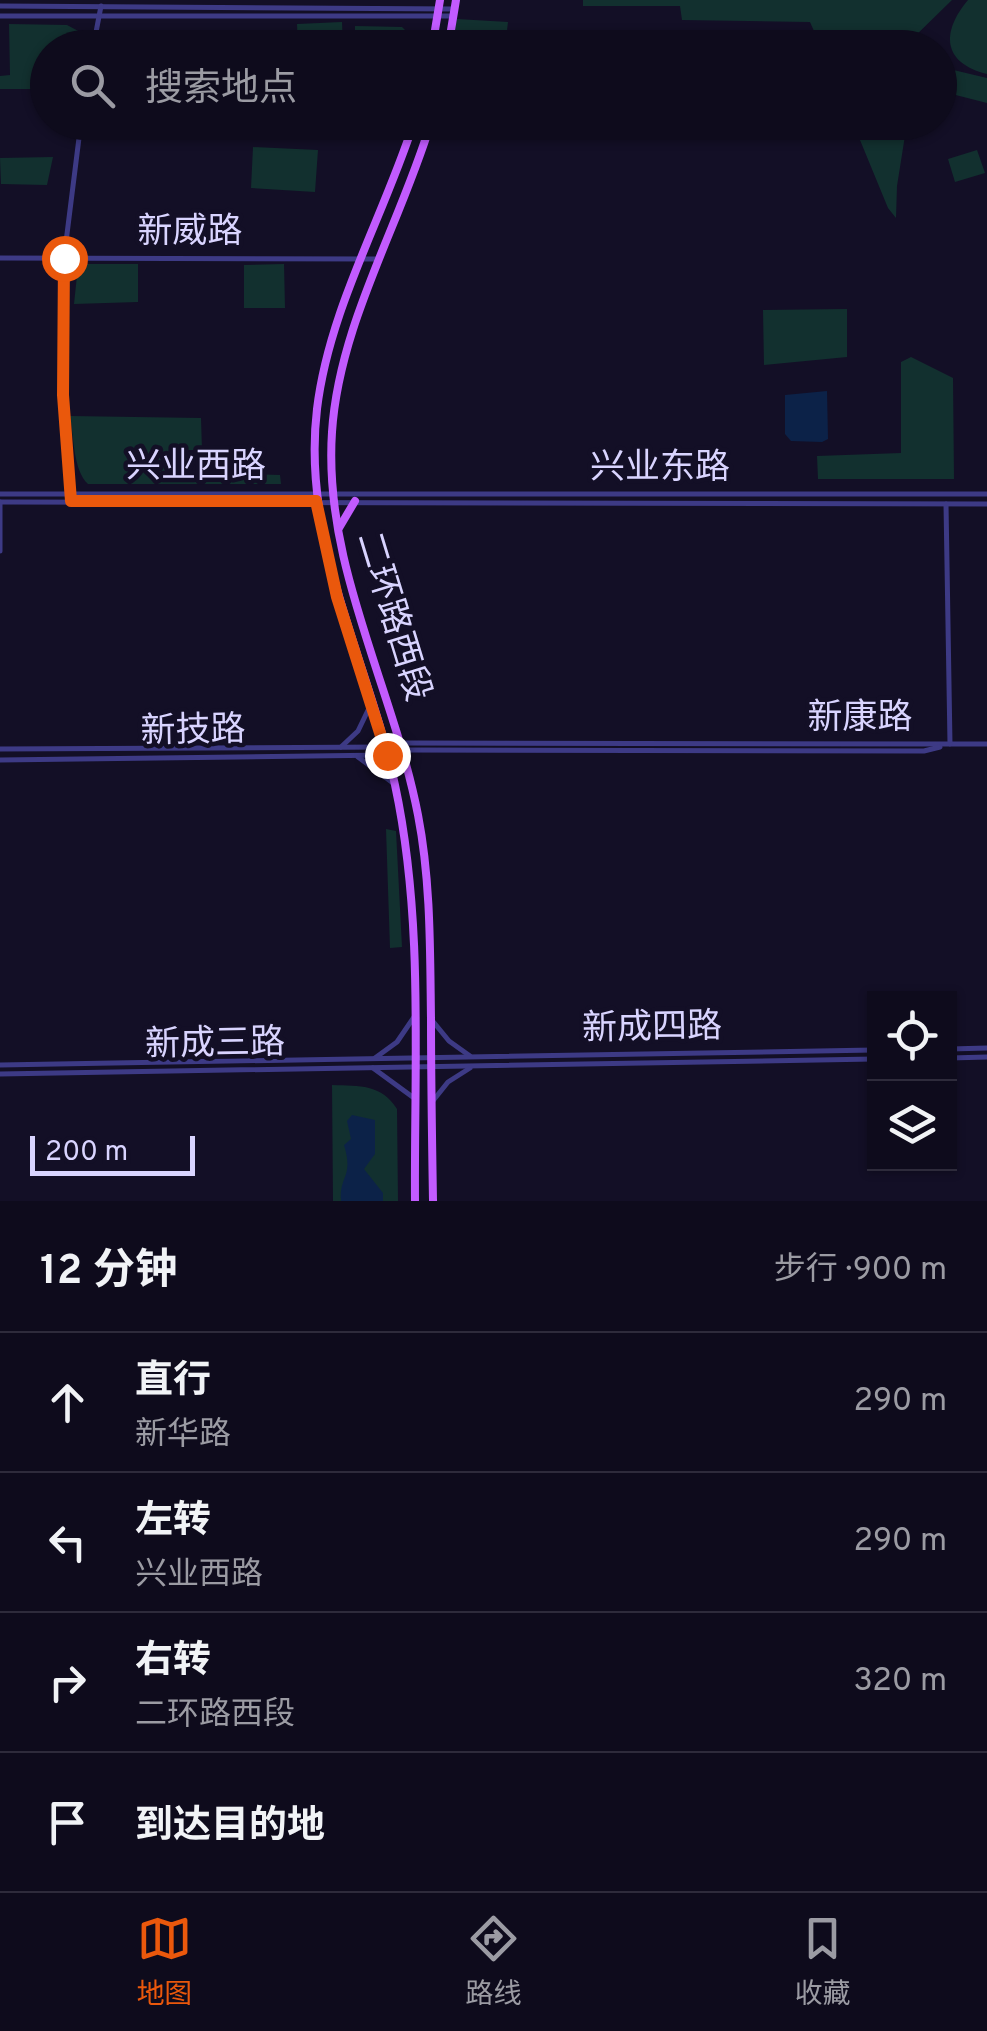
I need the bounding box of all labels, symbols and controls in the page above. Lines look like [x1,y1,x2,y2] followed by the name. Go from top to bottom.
[30,30,957,140] search box
[65,58,120,113] icon: search
[145,66,297,115] text: 搜索地点
[137,211,243,255] street label: 新威路
[42,236,88,282] route start
[126,446,266,490] street label: 兴业西路
[590,447,730,491] street label: 兴业东路
[345,527,439,707] street label: 二环路西段
[807,697,913,741] street label: 新康路
[140,709,246,755] street label: 新技路
[365,733,411,779] route end
[867,991,957,1171] map controls
[867,991,957,1081] button: locate
[582,1006,722,1052] street label: 新成四路
[145,1022,285,1068] street label: 新成三路
[867,1081,957,1171] button: layers
[30,1131,195,1176] scale bar
[45,1135,128,1171] text: 200 m
[40,1246,177,1299] text: 12 分钟
[774,1251,947,1291] text: 步行 · 900 m
[135,1358,211,1407] text: 直行
[40,1375,95,1430] icon: ahead
[853,1382,947,1422] text: 290 m
[135,1416,231,1456] text: 新华路
[135,1498,211,1547] text: 左转
[40,1515,95,1570] icon: left
[853,1522,947,1562] text: 290 m
[135,1556,263,1596] text: 兴业西路
[135,1638,211,1687] text: 右转
[40,1655,95,1710] icon: right
[854,1662,947,1702] text: 320 m
[135,1696,295,1736] text: 二环路西段
[40,1795,95,1850] icon: arrive
[135,1803,325,1852] text: 到达目的地
[136,1911,193,2014] tab: 地图
[465,1911,522,2014] tab: 路线
[794,1911,851,2014] tab: 收藏

